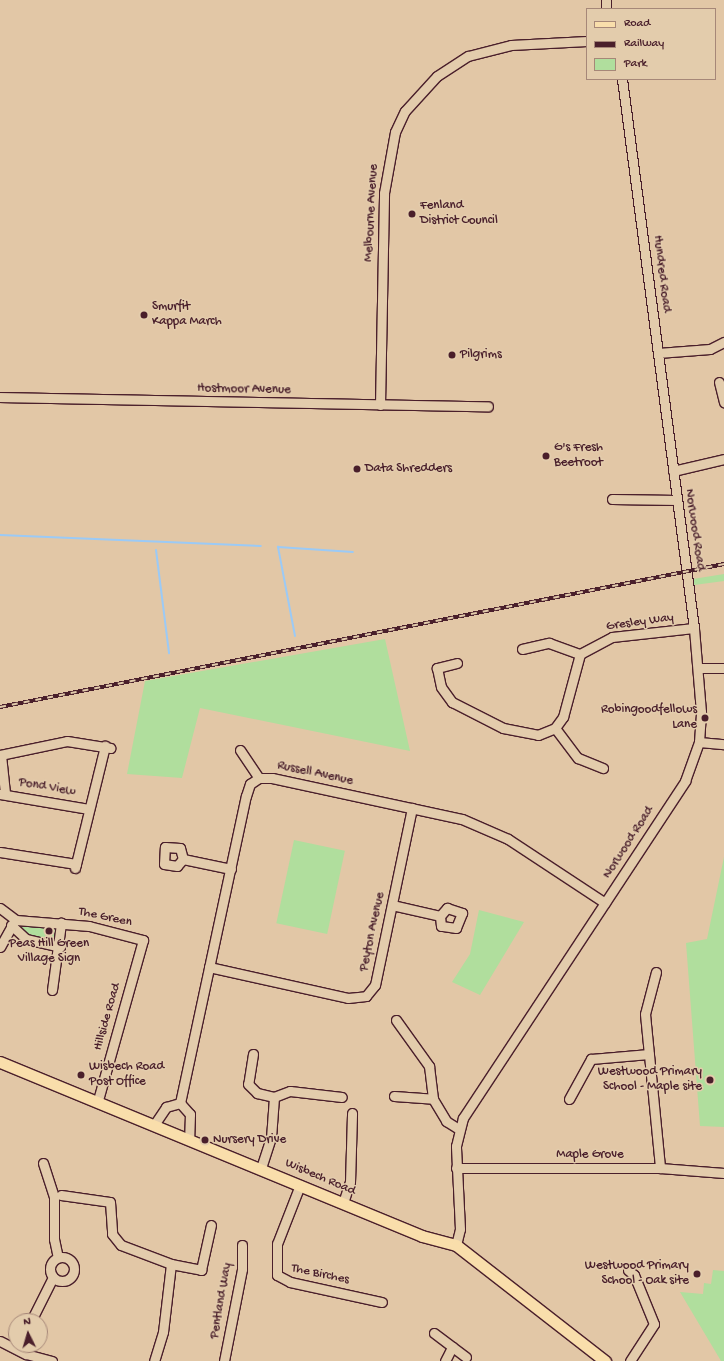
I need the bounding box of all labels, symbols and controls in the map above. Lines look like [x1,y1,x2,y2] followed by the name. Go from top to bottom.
[586,8,716,80] legend
[624,17,650,31] text: Road
[624,37,664,51] text: Railway
[624,57,647,71] text: Park
[362,164,382,262] street label: Melbourne Avenue
[420,199,498,230] place label: Fenland District Council
[407,209,417,219] marker: Fenland District Council
[649,234,673,314] street label: Hundred Road
[152,300,222,331] place label: Smurfit Kappa March
[139,310,149,320] marker: Smurfit Kappa March
[460,347,502,363] place label: Pilgrims
[447,350,457,360] marker: Pilgrims
[197,381,291,399] street label: Hostmoor Avenue
[554,441,603,472] place label: G's Fresh Beetroot
[541,451,551,461] marker: G's Fresh Beetroot
[365,461,452,477] place label: Data Shredders
[352,464,362,474] marker: Data Shredders
[681,488,707,572] street label: Norwood Road
[605,611,675,635] street label: Gresley Way
[601,703,697,734] place label: Robingoodfellows Lane
[700,713,710,723] marker: Robingoodfellows Lane
[276,758,354,790] street label: Russell Avenue
[17,775,77,801] street label: Pond View
[600,804,658,882] street label: Norwood Road
[357,891,389,973] street label: Peyton Avenue
[77,905,133,931] street label: The Green
[44,926,54,936] marker: Peas Hill Green Village Sign
[9,937,89,968] place label: Peas Hill Green Village Sign
[91,982,125,1052] street label: Hillside Road
[89,1060,164,1091] place label: Wisbech Road Post Office
[598,1065,702,1096] place label: Westwood Primary School - Maple site
[76,1070,86,1080] marker: Wisbech Road Post Office
[705,1075,715,1085] marker: Westwood Primary School - Maple site
[213,1132,286,1148] place label: Nursery Drive
[200,1135,210,1145] marker: Nursery Drive
[556,1147,624,1163] street label: Maple Grove
[282,1156,358,1200] street label: Wisbech Road
[585,1259,689,1290] place label: Westwood Primary School - Oak site
[290,1261,350,1289] street label: The Birches
[208,1262,236,1340] street label: Pentland Way
[692,1269,702,1279] marker: Westwood Primary School - Oak site
[8,1313,48,1353] north arrow
[23,1316,31,1328] text: N

